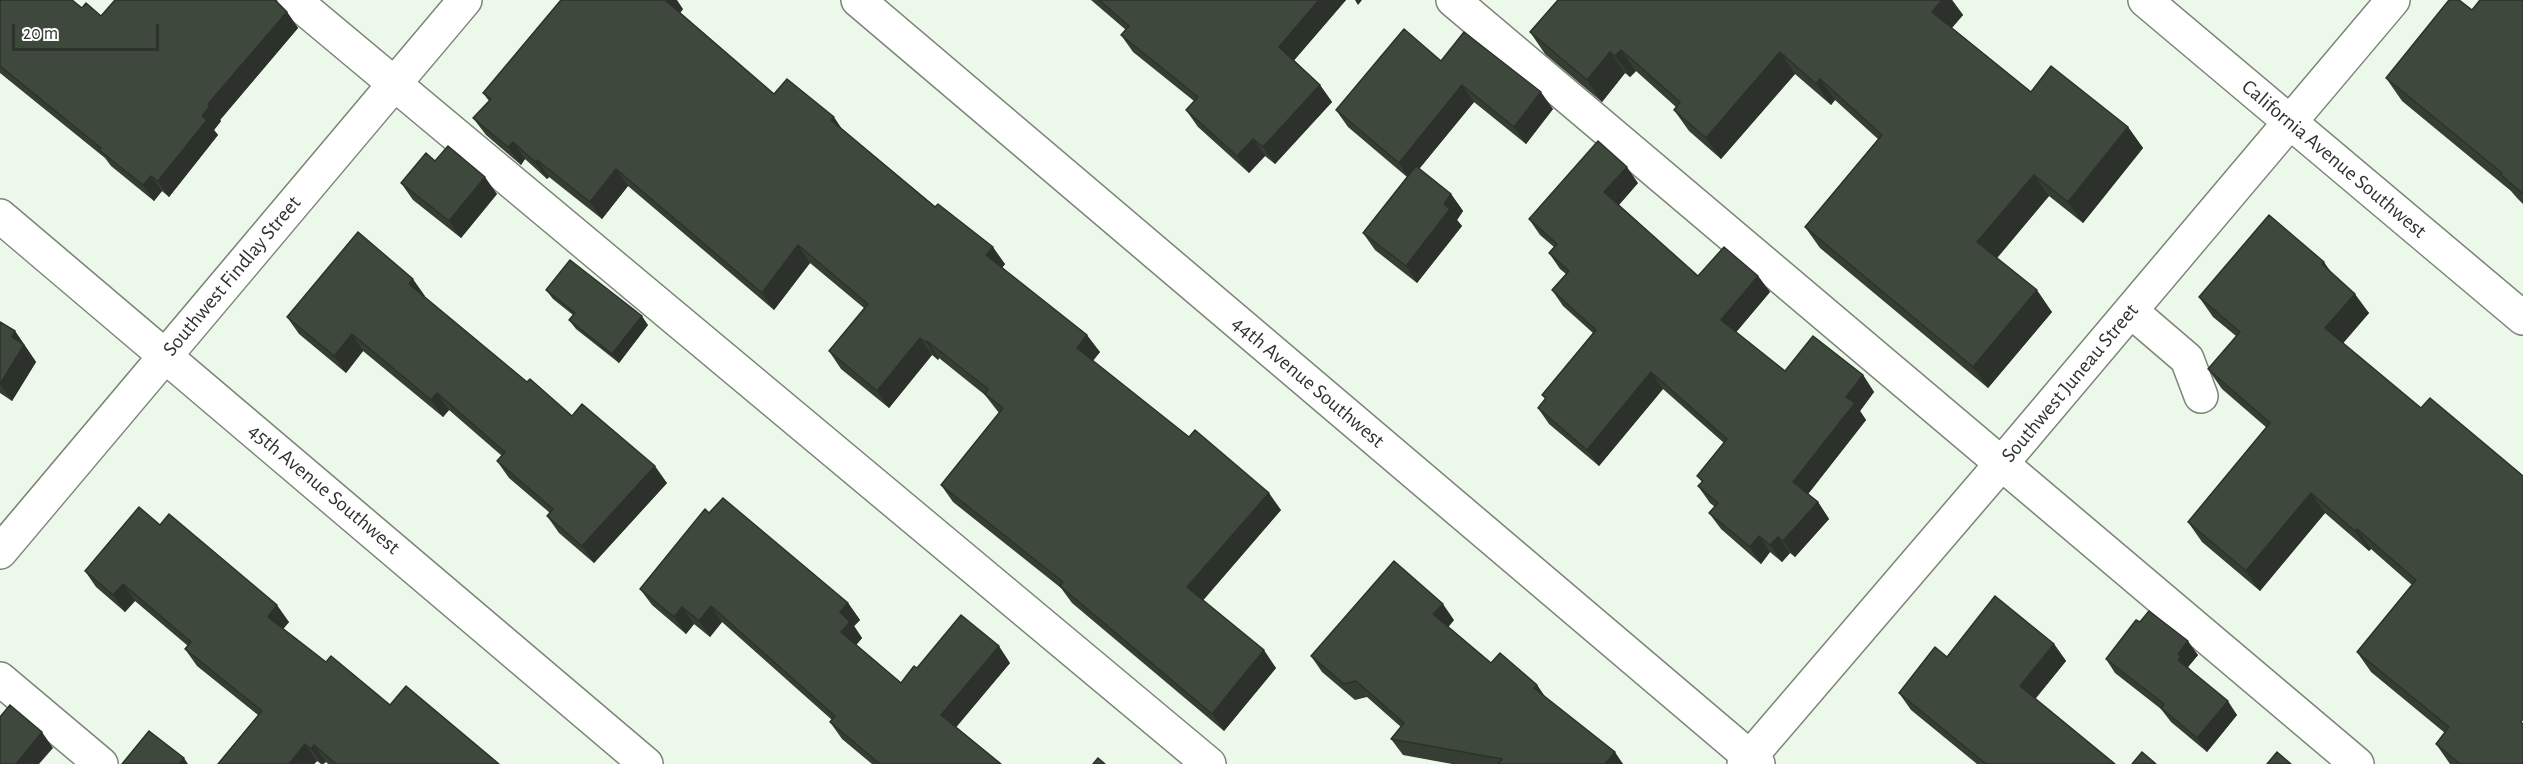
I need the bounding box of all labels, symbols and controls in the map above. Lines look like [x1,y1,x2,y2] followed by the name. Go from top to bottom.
[15,12,162,50] scale bar
[23,25,58,43] text: 20 m
[2237,74,2431,244] street label: California Avenue Southwest
[158,191,306,361] street label: Southwest Findlay Street
[1996,298,2144,468] street label: Southwest Juneau Street
[1226,311,1390,453] street label: 44th Avenue Southwest
[243,418,405,560] street label: 45th Avenue Southwest

